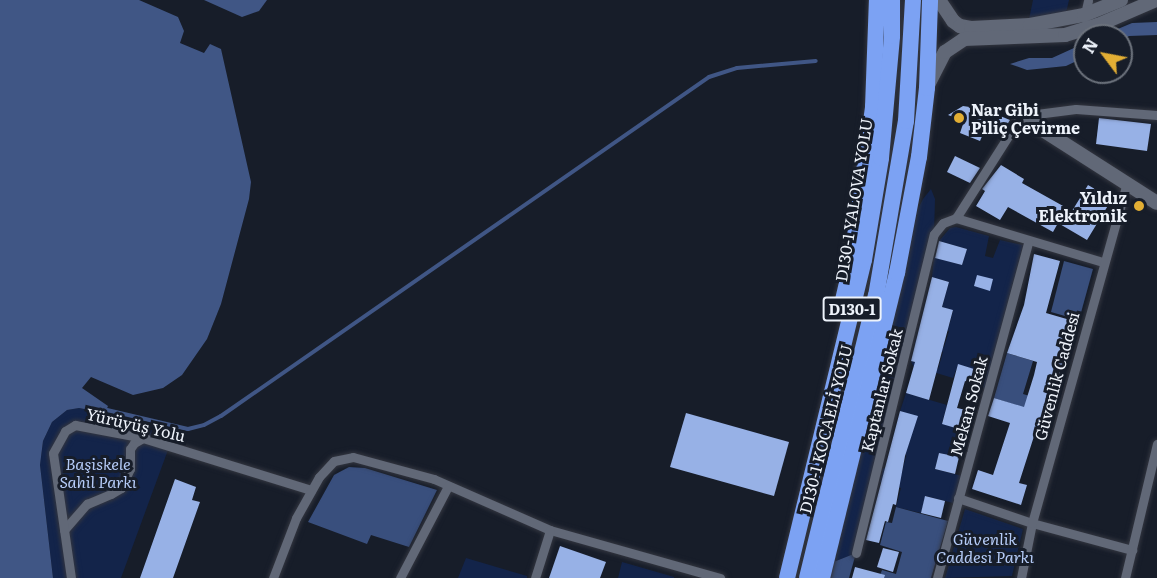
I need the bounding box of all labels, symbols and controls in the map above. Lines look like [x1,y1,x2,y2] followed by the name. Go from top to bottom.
[1073,24,1133,84] north arrow
[1076,33,1103,58] text: N
[971,99,1080,137] place label: Nar Gibi Piliç Çevirme
[952,111,966,125] marker: Nar Gibi Piliç Çevirme
[831,117,875,283] street label: D130-1 YALOVA YOLU
[1038,187,1127,225] place label: Yıldız Elektronik
[1132,199,1146,213] marker: Yıldız Elektronik
[822,297,882,321] road number: D130-1
[1030,309,1082,443] street label: Güvenlik Caddesi
[856,326,906,454] street label: Kaptanlar Sokak
[795,342,855,516] street label: D130-1 KOCAELİ YOLU
[945,354,991,458] street label: Mekan Sokak
[84,403,188,445] street label: Yürüyüş Yolu
[59,453,137,491] park label: Başiskele Sahil Parkı
[936,528,1034,566] park label: Güvenlik Caddesi Parkı

